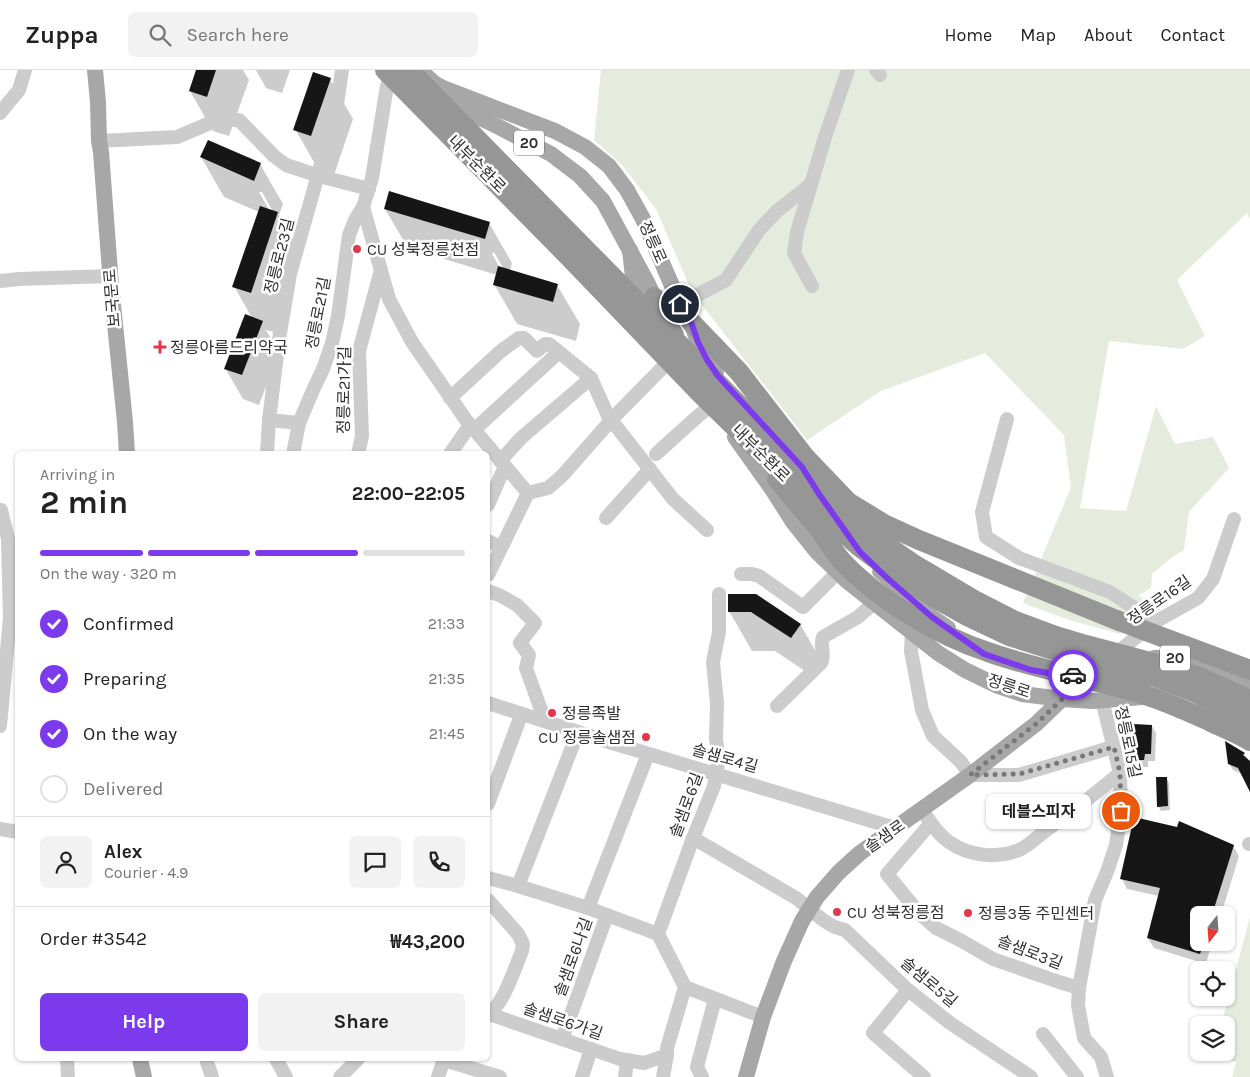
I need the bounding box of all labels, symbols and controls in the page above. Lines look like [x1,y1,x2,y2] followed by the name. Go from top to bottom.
[128,12,478,57] search box
[25,21,98,49] text: Zuppa
[146,21,174,49] icon: search
[186,24,289,46] text: Search here
[944,24,992,46] text: Home
[1020,24,1056,46] text: Map
[1084,24,1133,46] text: About
[1161,24,1225,46] text: Contact
[514,130,544,156] road number: 20
[444,131,510,197] street label: 내부순환로
[260,216,298,296] street label: 정릉로23길
[635,218,671,266] street label: 정릉로
[367,240,479,259] place label: CU 성북정릉천점
[351,243,363,255] marker: CU 성북정릉천점
[100,268,124,328] street label: 보국문로
[302,275,334,351] street label: 정릉로21길
[659,283,701,325] pin
[666,290,694,318] icon: home
[170,338,288,357] place label: 정릉아름드리약국
[154,341,166,353] marker: 정릉아름드리약국
[334,346,354,434] street label: 정릉로21가길
[728,420,794,486] street label: 내부순환로
[40,465,115,484] text: Arriving in
[352,483,465,505] text: 22:00–22:05
[40,484,128,521] text: 2 min
[40,564,177,583] text: On the way · 320 m
[1124,571,1194,629] street label: 정릉로16길
[40,610,68,638] icon: check
[83,613,174,635] text: Confirmed
[428,614,465,633] text: 21:33
[1160,646,1190,670] road number: 20
[1048,650,1098,700] courier
[1059,661,1087,689] icon: car
[40,665,68,693] icon: check
[83,668,166,690] text: Preparing
[428,669,465,688] text: 21:35
[985,670,1033,702] street label: 정릉로
[562,704,621,723] place label: 정릉족발
[1111,704,1145,780] street label: 정릉로15길
[546,707,558,719] marker: 정릉족발
[40,720,68,748] icon: check
[83,723,177,745] text: On the way
[429,724,465,743] text: 21:45
[538,728,636,747] place label: CU 정릉솔샘점
[640,731,652,743] marker: CU 정릉솔샘점
[690,740,760,776] street label: 솔샘로4길
[665,770,707,840] street label: 솔샘로6길
[83,778,163,800] text: Delivered
[1100,790,1142,832] pin
[986,794,1091,828] callout: 데블스피자
[1107,797,1135,825] icon: bag
[1002,802,1075,821] text: 데블스피자
[861,815,909,856] street label: 솔샘로
[40,836,92,888] button: person
[349,836,401,888] button: chat
[413,836,465,888] button: phone
[104,841,142,863] text: Alex
[104,863,188,882] text: Courier · 4.9
[847,903,945,922] place label: CU 성북정릉점
[978,904,1094,923] place label: 정릉3동 주민센터
[831,906,843,918] marker: CU 성북정릉점
[1190,906,1235,951] north arrow
[1190,906,1235,1061] map controls
[962,907,974,919] marker: 정릉3동 주민센터
[550,915,596,999] street label: 솔샘로6나길
[40,928,147,950] text: Order #3542
[390,931,465,953] text: ₩43,200
[995,931,1065,973] street label: 솔샘로3길
[897,953,961,1011] street label: 솔샘로5길
[1190,961,1235,1006] button: locate
[40,993,248,1051] button: Help
[258,993,465,1051] button: Share
[521,999,605,1043] street label: 솔샘로6가길
[1190,1016,1235,1061] button: layers

